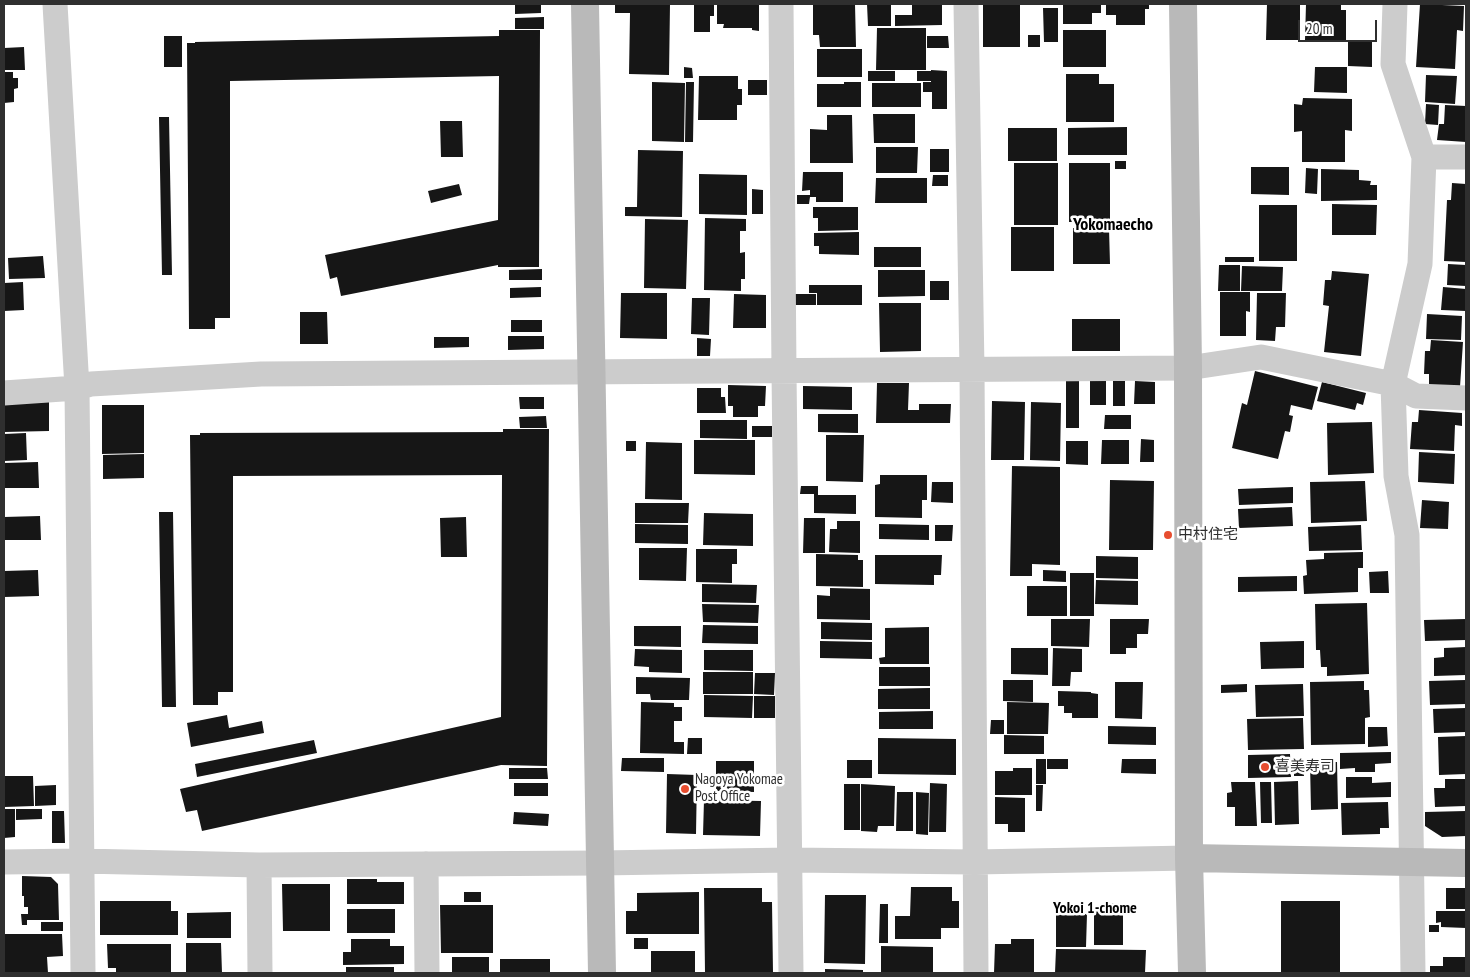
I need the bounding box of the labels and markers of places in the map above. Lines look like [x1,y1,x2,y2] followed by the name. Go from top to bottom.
[1178,526,1238,544] place label: 中村住宅
[1162,529,1174,541] marker: 中村住宅
[1275,758,1335,776] place label: 喜美寿司
[1259,761,1271,773] marker: 喜美寿司
[695,771,783,806] place label: Nagoya Yokomae Post Office
[679,783,691,795] marker: Nagoya Yokomae Post Office

